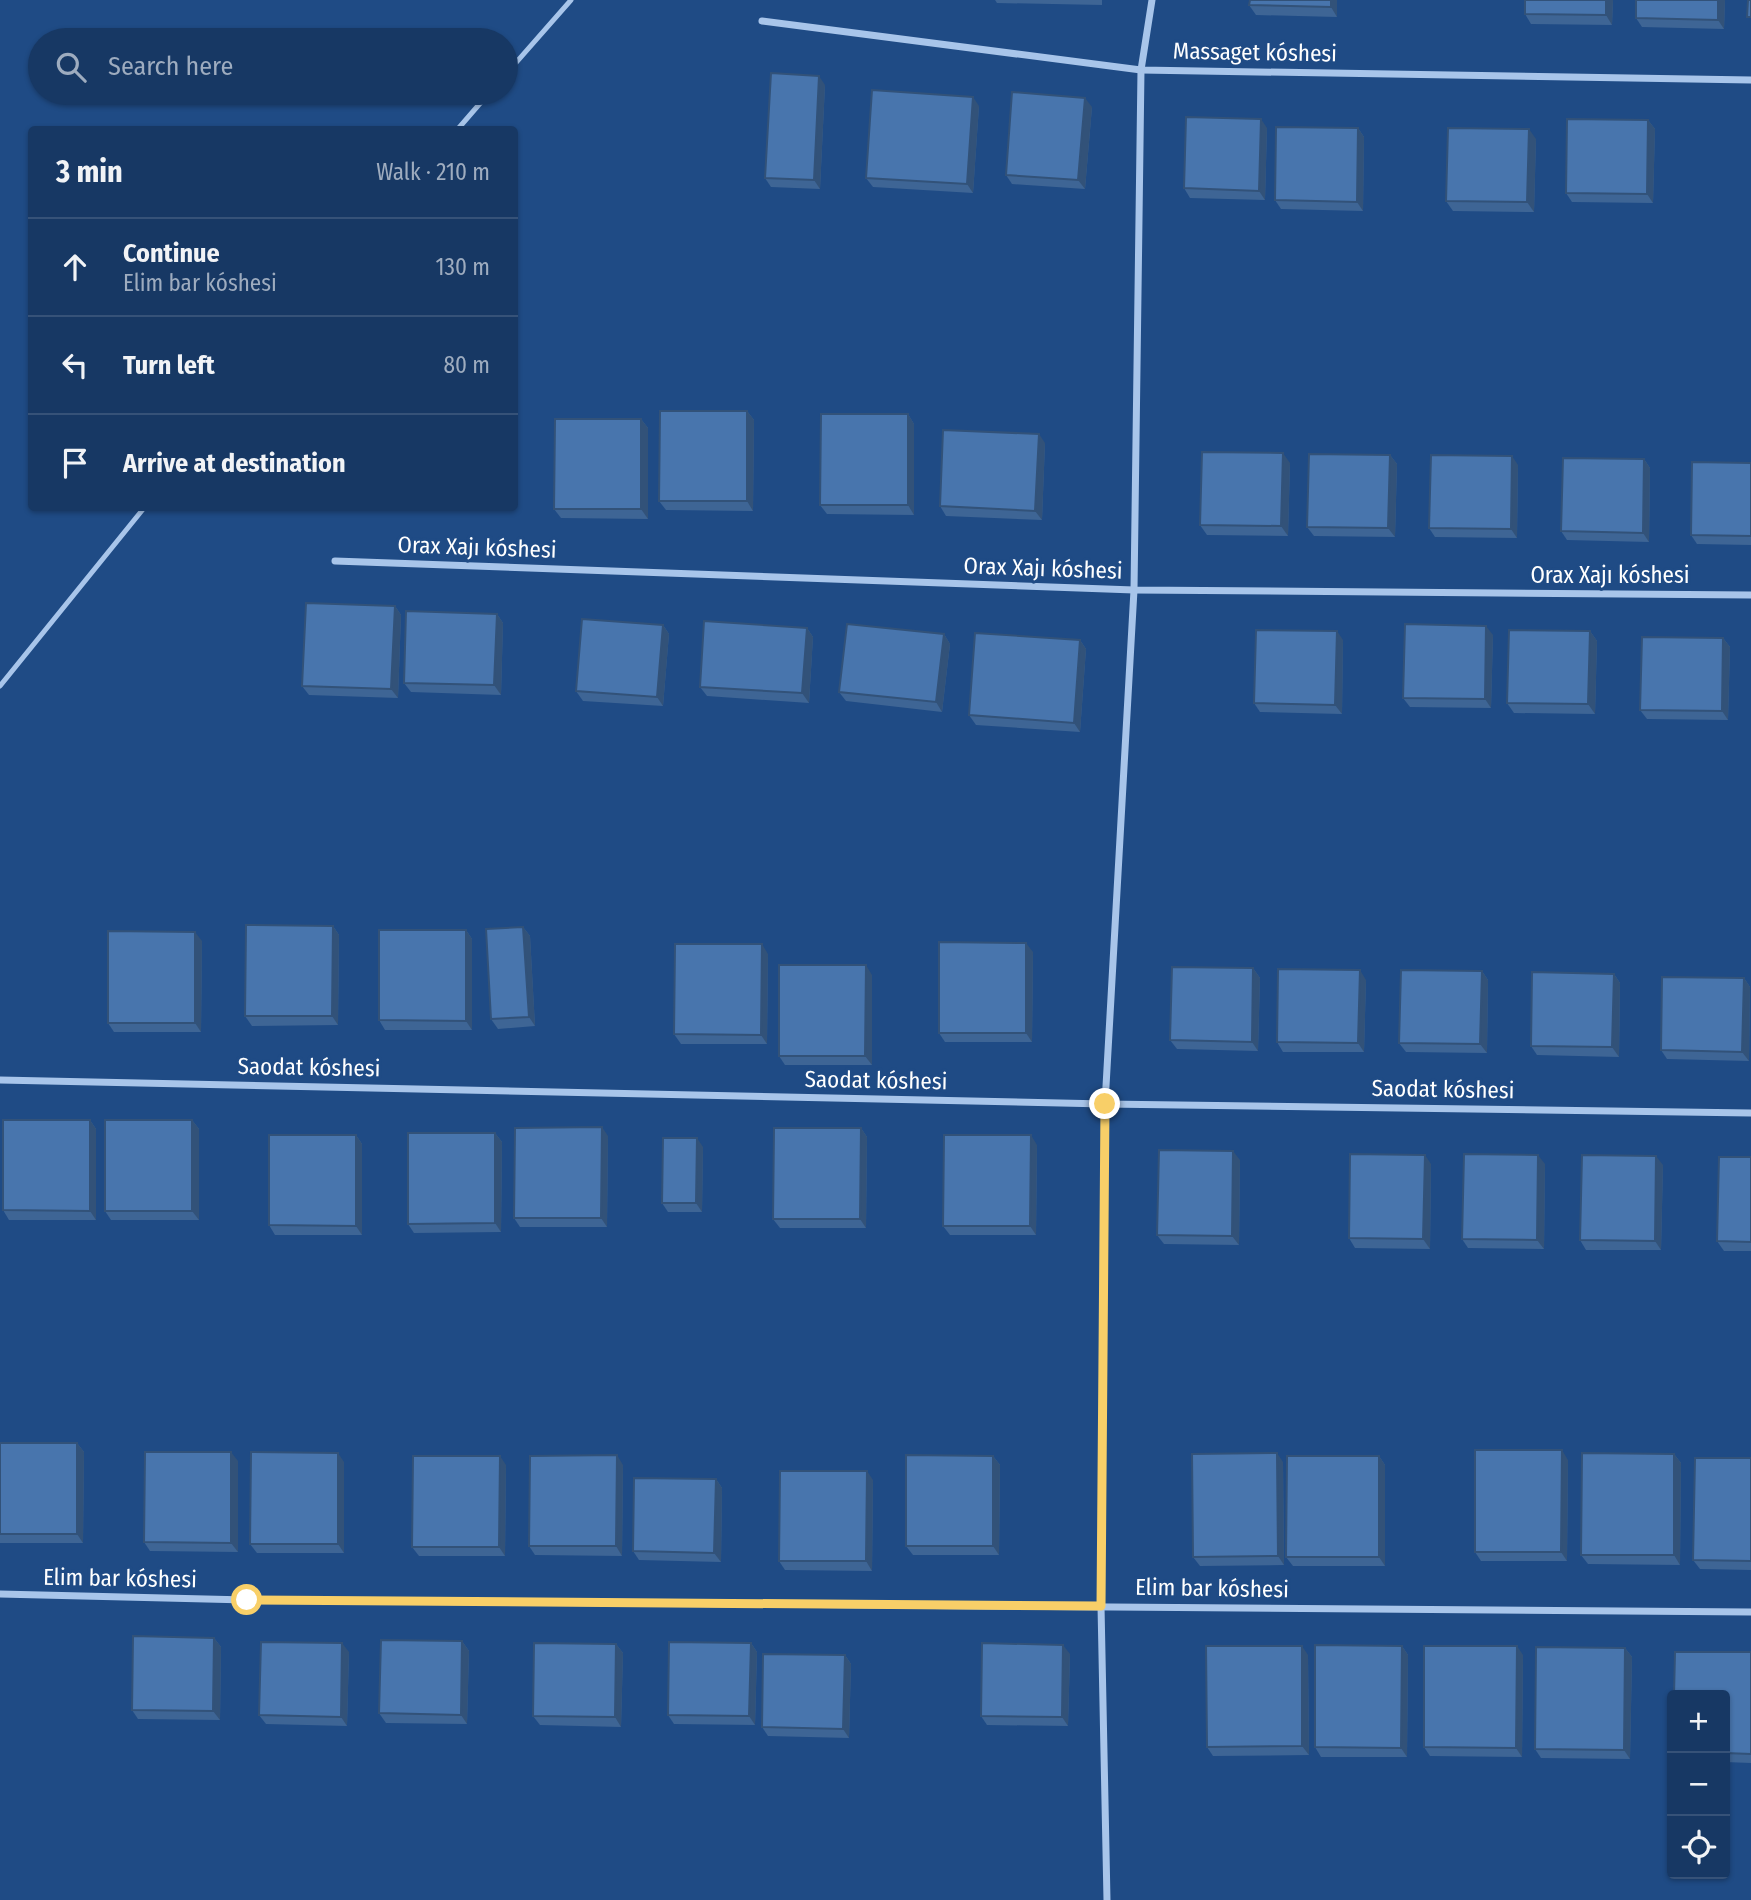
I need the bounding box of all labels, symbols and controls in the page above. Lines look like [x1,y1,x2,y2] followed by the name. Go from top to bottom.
[28,28,518,105] search box
[1173,37,1337,67] street label: Massaget kóshesi
[52,48,90,86] icon: search
[108,51,233,82] text: Search here
[56,154,123,190] text: 3 min
[376,158,490,186] text: Walk · 210 m
[123,238,220,269] text: Continue
[56,248,94,286] icon: ahead
[436,253,490,281] text: 130 m
[123,269,277,297] text: Elim bar kóshesi
[56,346,94,384] icon: left
[123,350,215,381] text: Turn left
[443,351,490,379] text: 80 m
[56,444,94,482] icon: arrive
[123,448,346,479] text: Arrive at destination
[397,530,557,564] street label: Orax Xajı kóshesi
[963,551,1123,585] street label: Orax Xajı kóshesi
[1530,561,1690,589] street label: Orax Xajı kóshesi
[237,1052,381,1082] street label: Saodat kóshesi
[804,1065,948,1095] street label: Saodat kóshesi
[1371,1074,1515,1104] street label: Saodat kóshesi
[1089,1088,1120,1119] route end
[43,1563,197,1593] street label: Elim bar kóshesi
[1135,1573,1289,1603] street label: Elim bar kóshesi
[231,1584,262,1615] route start
[1667,1690,1730,1879] map controls
[1667,1690,1730,1753] button: +
[1667,1753,1730,1816] button: −
[1667,1816,1730,1879] button: locate

